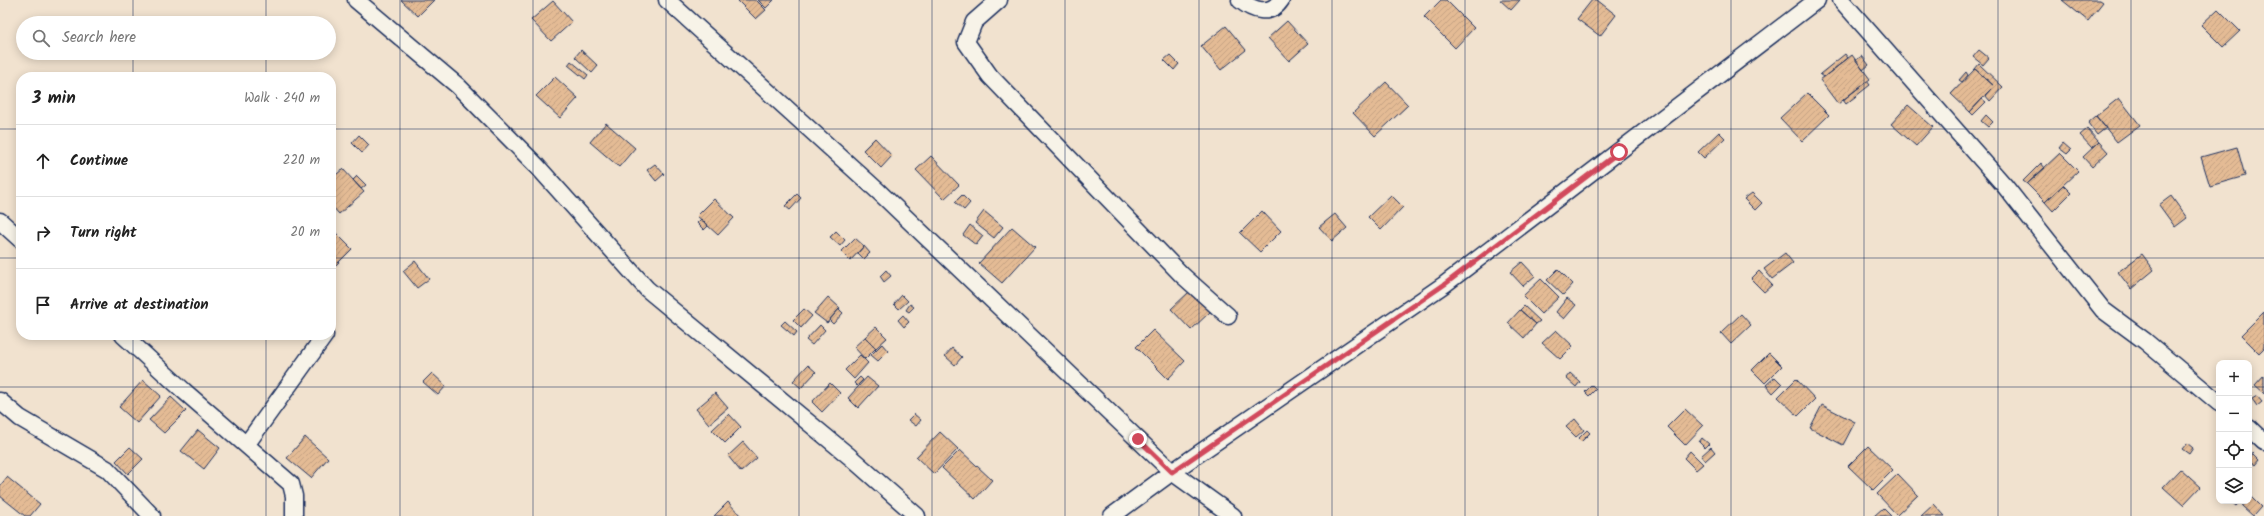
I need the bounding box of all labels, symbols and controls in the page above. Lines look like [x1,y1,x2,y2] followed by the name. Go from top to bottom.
[16,16,336,60] search box
[62,26,136,50] text: Search here
[30,27,52,49] icon: search
[32,85,76,112] text: 3 min
[244,88,320,109] text: Walk · 240 m
[1610,143,1628,161] route start
[70,149,128,173] text: Continue
[32,150,54,172] icon: ahead
[283,150,320,171] text: 220 m
[70,221,137,245] text: Turn right
[32,222,54,244] icon: right
[290,222,320,243] text: 20 m
[70,293,209,317] text: Arrive at destination
[32,294,54,316] icon: arrive
[2216,360,2252,504] map controls
[2216,360,2252,396] button: +
[2216,396,2252,432] button: −
[1129,430,1147,448] route end
[2216,432,2252,468] button: locate
[2216,468,2252,504] button: layers

